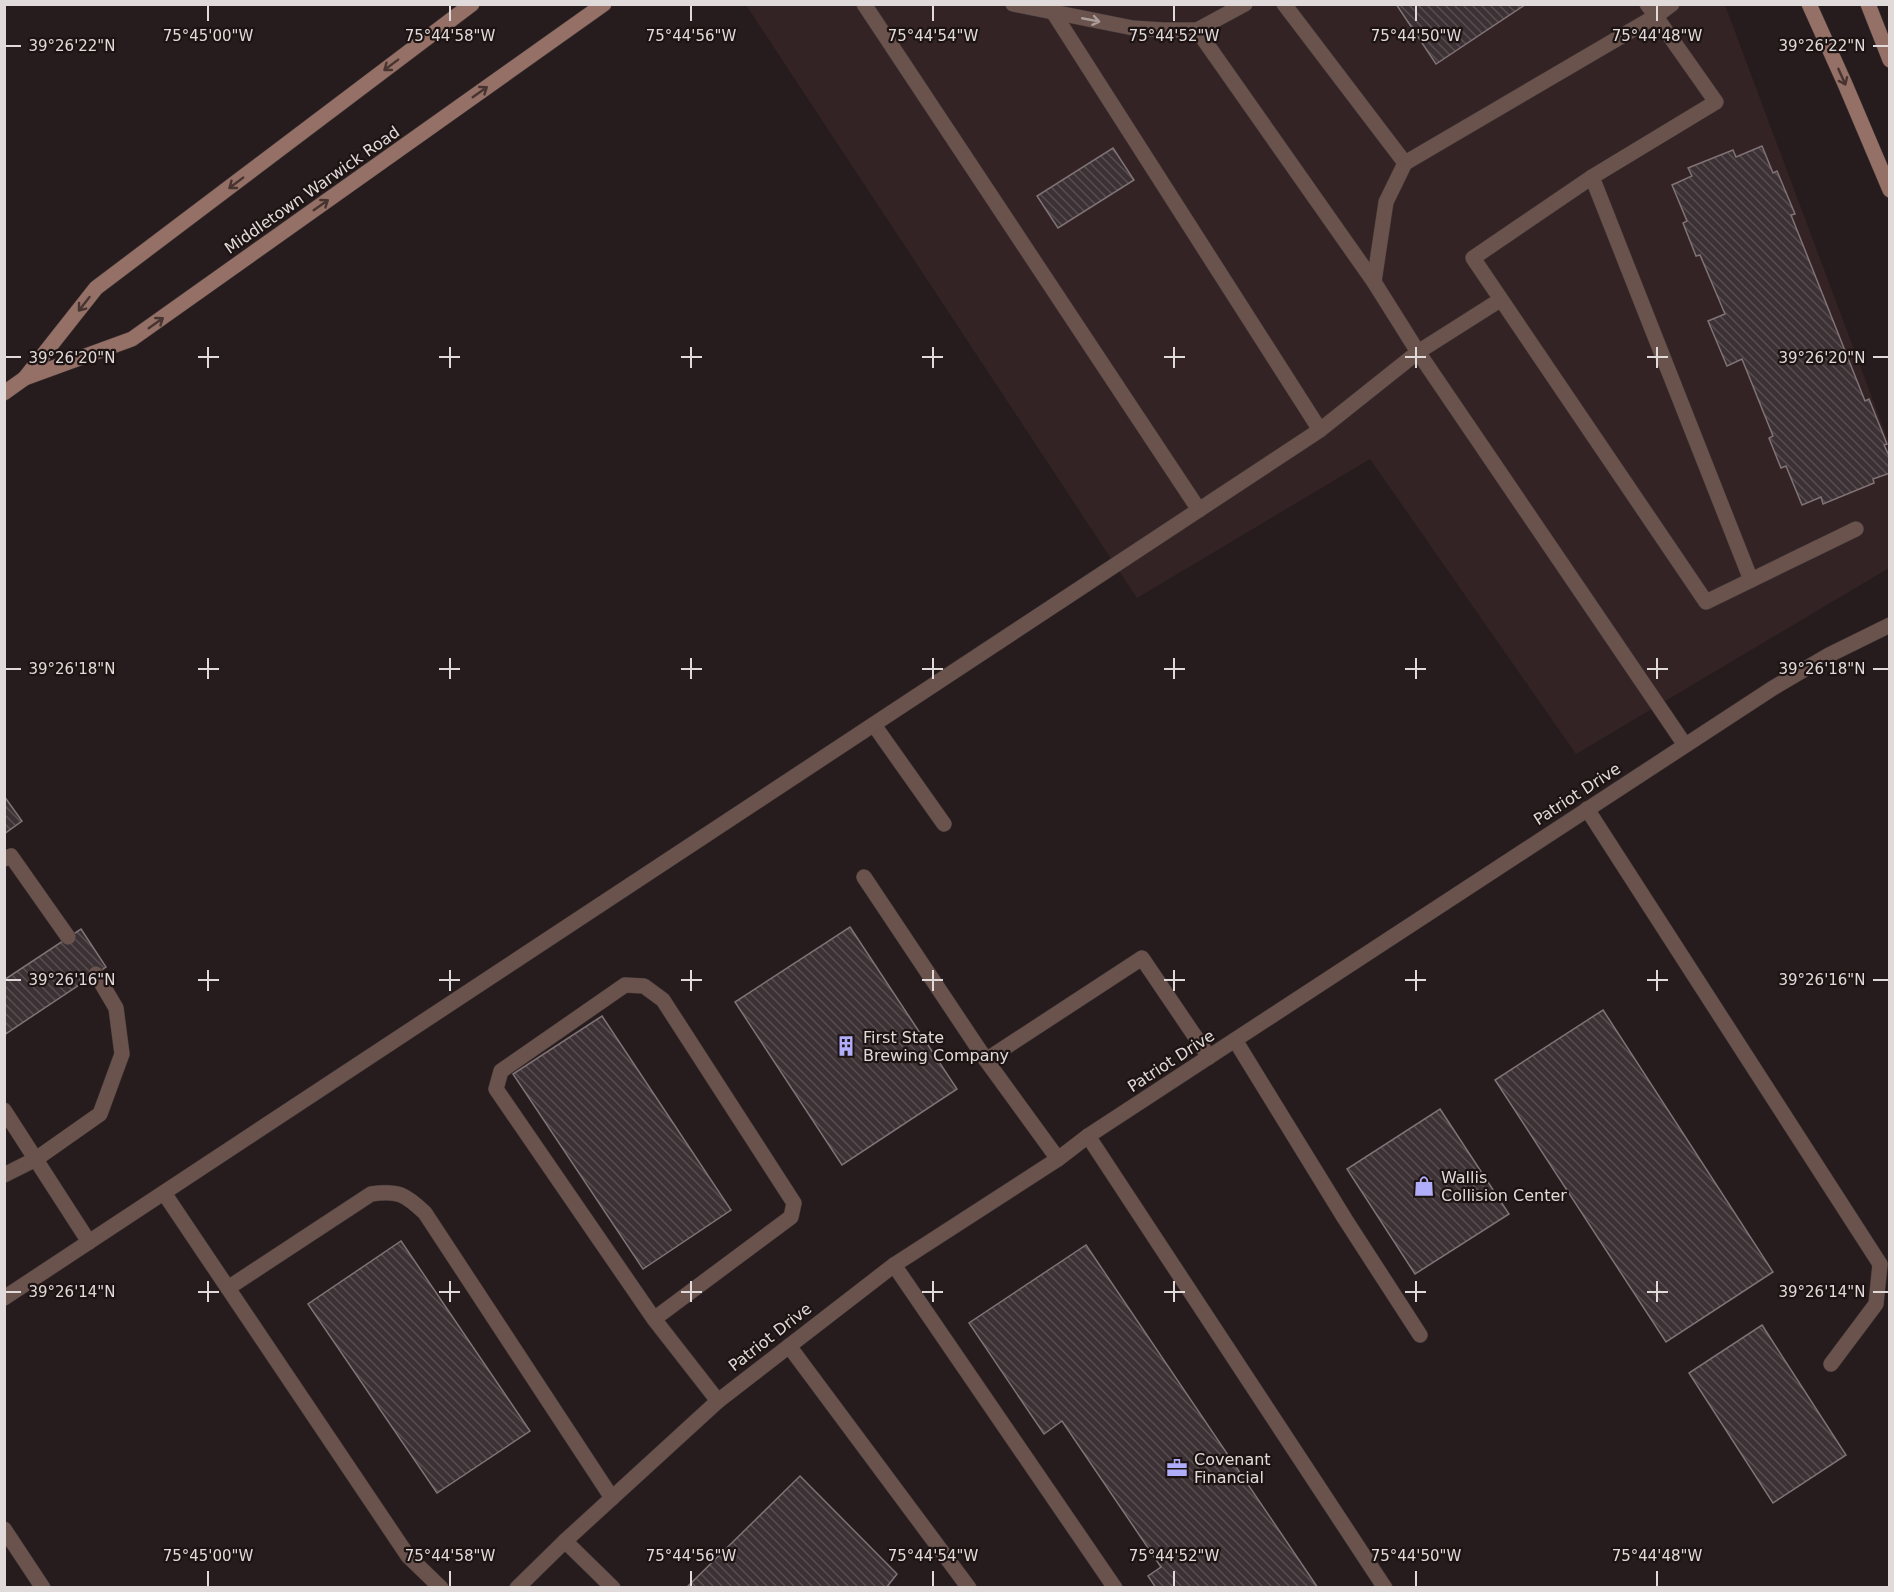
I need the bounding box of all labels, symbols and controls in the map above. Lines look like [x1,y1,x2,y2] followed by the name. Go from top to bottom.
[1081,15,1101,26] one-way arrow
[163,27,253,45] text: 75°45'00"W
[405,27,495,45] text: 75°44'58"W
[646,27,736,45] text: 75°44'56"W
[888,27,978,45] text: 75°44'54"W
[1129,27,1219,45] text: 75°44'52"W
[1371,27,1461,45] text: 75°44'50"W
[1612,27,1702,45] text: 75°44'48"W
[28,37,116,55] text: 39°26'22"N
[1778,37,1866,55] text: 39°26'22"N
[384,59,400,71] one-way arrow
[1836,67,1848,85] one-way arrow
[472,86,488,98] one-way arrow
[221,122,403,258] street label: Middletown Warwick Road
[228,176,244,189] one-way arrow
[313,199,329,211] one-way arrow
[77,295,90,311] one-way arrow
[147,317,163,329] one-way arrow
[28,349,116,367] text: 39°26'20"N
[1778,349,1866,367] text: 39°26'20"N
[28,660,116,678] text: 39°26'18"N
[1778,660,1866,678] text: 39°26'18"N
[1530,759,1624,829] street label: Patriot Drive
[28,971,116,989] text: 39°26'16"N
[1778,971,1866,989] text: 39°26'16"N
[1124,1026,1218,1096] street label: Patriot Drive
[863,1028,1009,1065] place label: First State Brewing Company
[834,1034,858,1058] building icon: First State Brewing Company
[1441,1168,1567,1205] place label: Wallis Collision Center
[1412,1174,1436,1198] shop icon: Wallis Collision Center
[28,1283,116,1301] text: 39°26'14"N
[1778,1283,1866,1301] text: 39°26'14"N
[725,1299,815,1375] street label: Patriot Drive
[1194,1450,1271,1487] place label: Covenant Financial
[1165,1456,1189,1480] office icon: Covenant Financial
[163,1547,253,1565] text: 75°45'00"W
[405,1547,495,1565] text: 75°44'58"W
[646,1547,736,1565] text: 75°44'56"W
[888,1547,978,1565] text: 75°44'54"W
[1129,1547,1219,1565] text: 75°44'52"W
[1371,1547,1461,1565] text: 75°44'50"W
[1612,1547,1702,1565] text: 75°44'48"W

